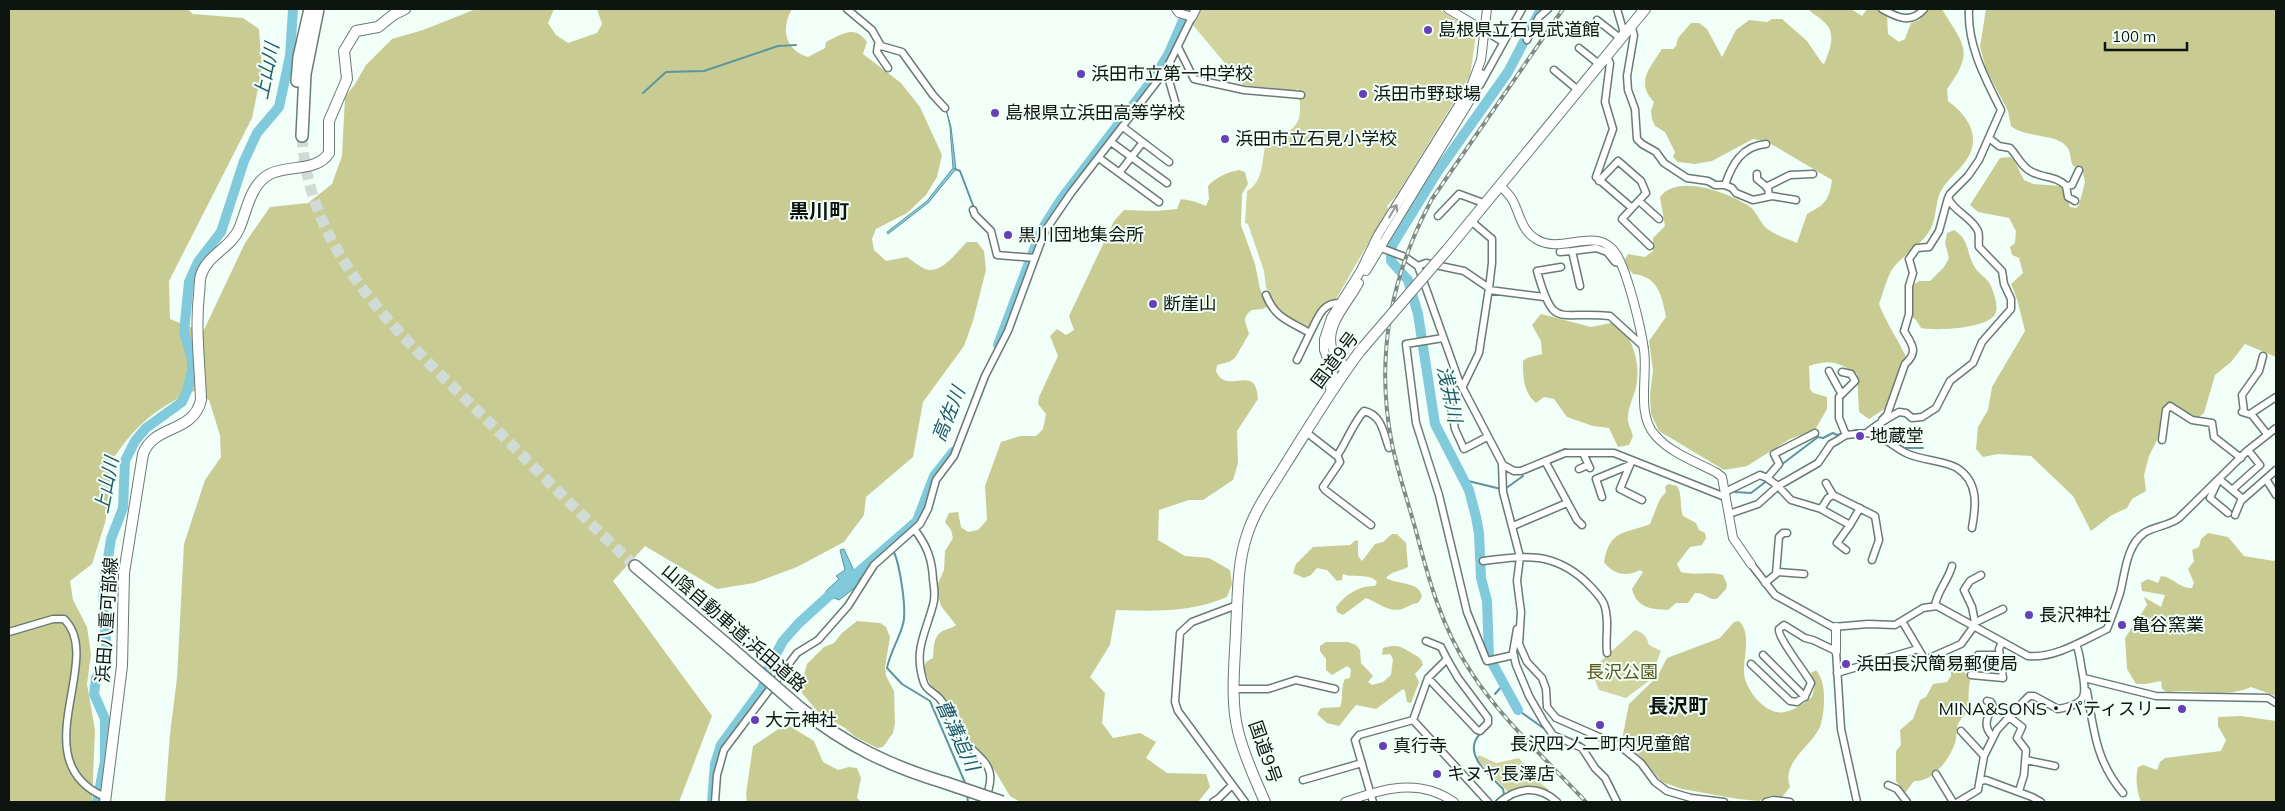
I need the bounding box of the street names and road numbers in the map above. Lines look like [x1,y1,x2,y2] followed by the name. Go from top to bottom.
[1306,327,1363,393] street label: 国道9号
[91,556,122,684] street label: 浜田八重可部線
[657,559,811,697] street label: 山陰自動車道;浜田道路
[1244,717,1287,786] street label: 国道9号

